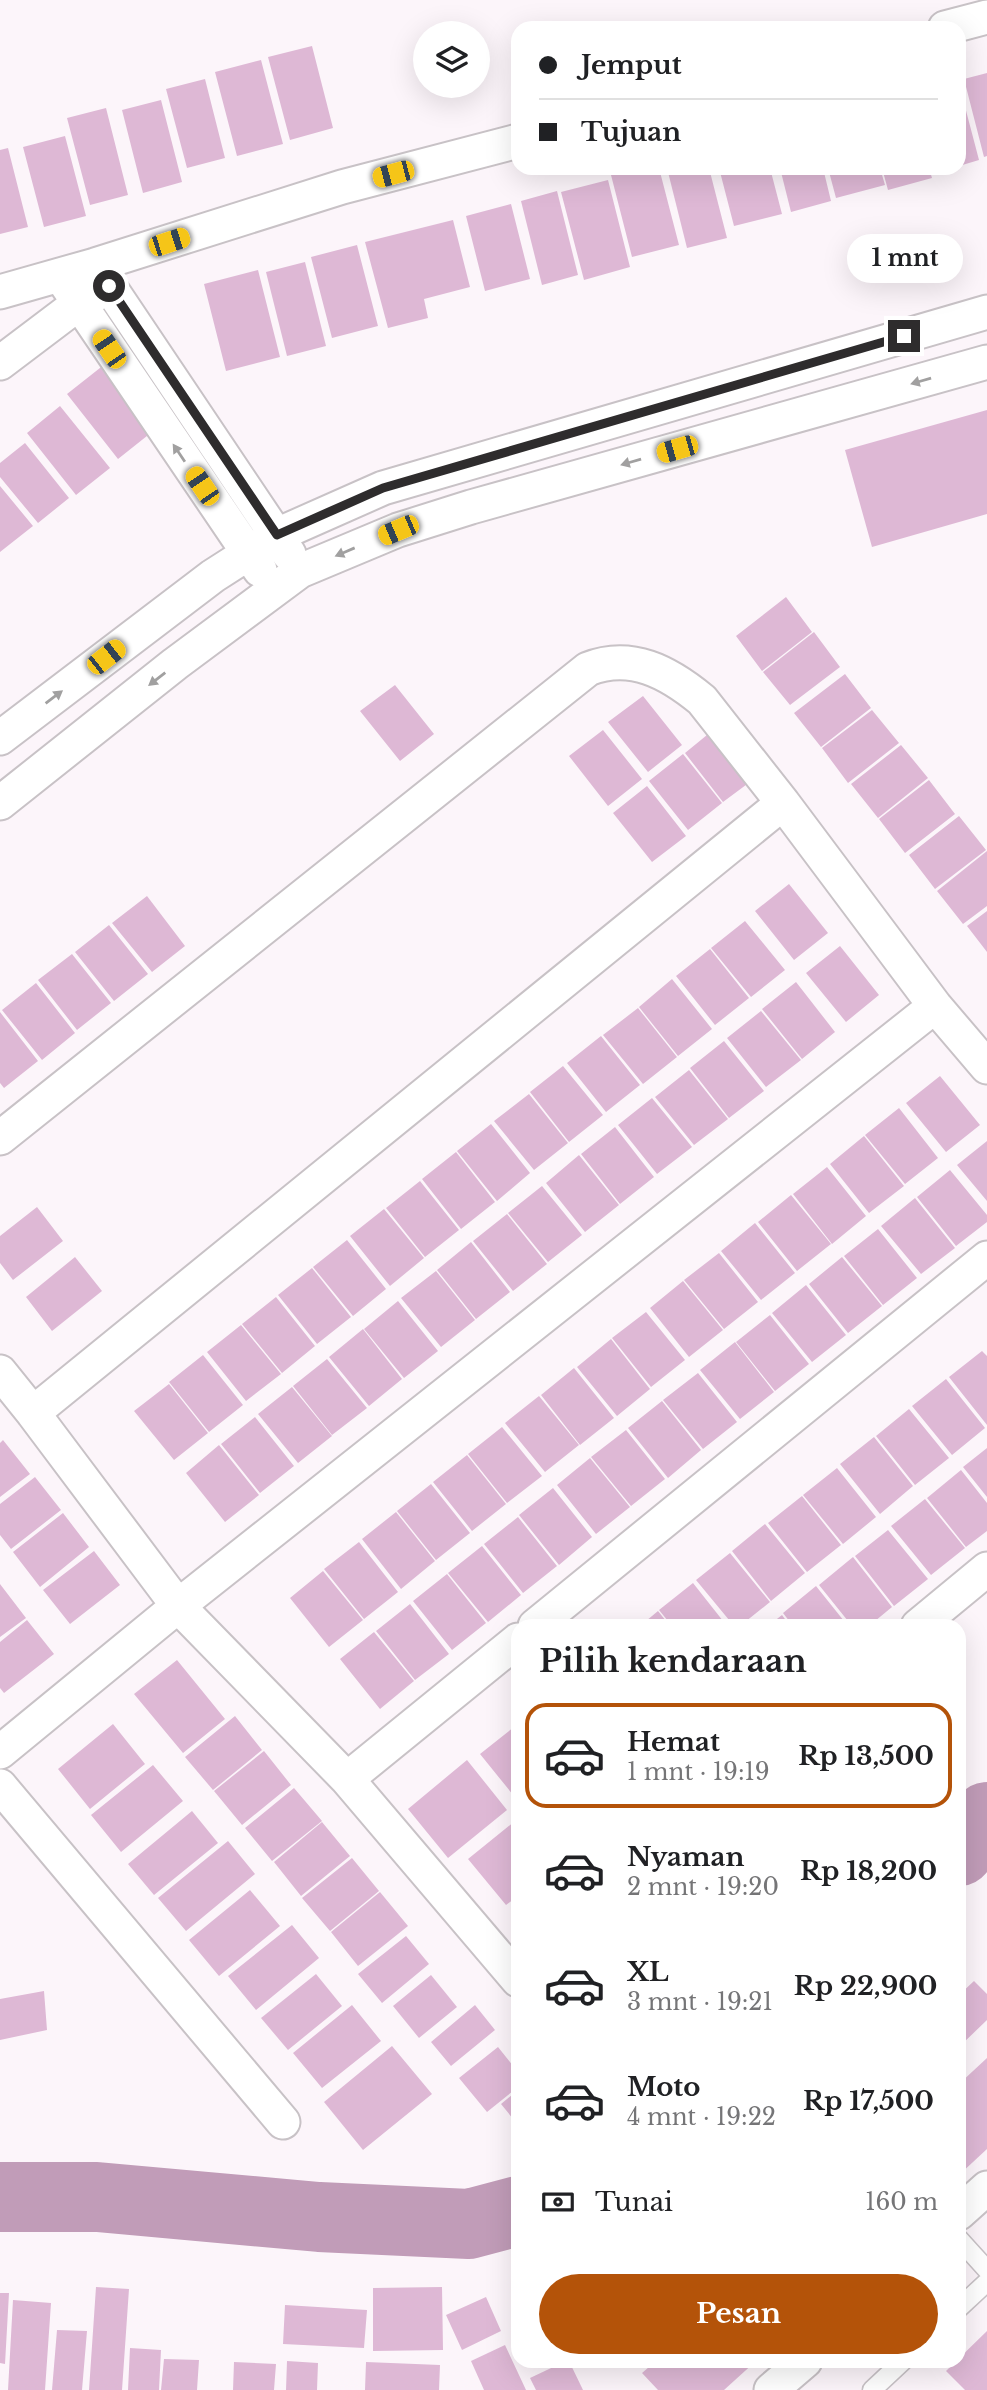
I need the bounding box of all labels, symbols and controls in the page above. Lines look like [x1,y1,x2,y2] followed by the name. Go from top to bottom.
[413,21,490,98] map controls
[413,21,490,98] button: layers
[581,49,682,81] text: Jemput
[581,116,681,148] text: Tujuan
[370,158,417,190] car
[146,226,193,258] car
[846,234,962,284] callout: 1 mnt
[871,244,939,272] text: 1 mnt
[93,270,125,302] route start
[888,320,920,352] route end
[89,326,130,372] car
[910,376,931,386] one-way arrow
[654,433,701,465] car
[173,443,186,463] one-way arrow
[620,457,642,468] one-way arrow
[182,463,223,509] car
[375,512,422,548] car
[334,547,355,558] one-way arrow
[83,636,130,678] car
[148,671,166,686] one-way arrow
[45,689,63,704] one-way arrow
[539,1641,807,1681] text: Pilih kendaraan
[543,1724,606,1787] icon: car
[627,1726,720,1758] text: Hemat
[798,1740,934,1772] text: Rp 13,500
[627,1758,770,1786] text: 1 mnt · 19:19
[543,1839,606,1902] icon: car
[627,1841,744,1873] text: Nyaman
[800,1855,937,1887] text: Rp 18,200
[627,1873,779,1901] text: 2 mnt · 19:20
[543,1954,606,2017] icon: car
[627,1956,669,1988] text: XL
[794,1970,937,2002] text: Rp 22,900
[627,1988,773,2016] text: 3 mnt · 19:21
[543,2069,606,2132] icon: car
[627,2071,700,2103] text: Moto
[803,2085,934,2117] text: Rp 17,500
[627,2103,776,2131] text: 4 mnt · 19:22
[539,2183,577,2221] icon: cash
[595,2186,673,2218] text: Tunai
[865,2188,938,2216] text: 160 m
[539,2274,938,2354] button: Pesan

